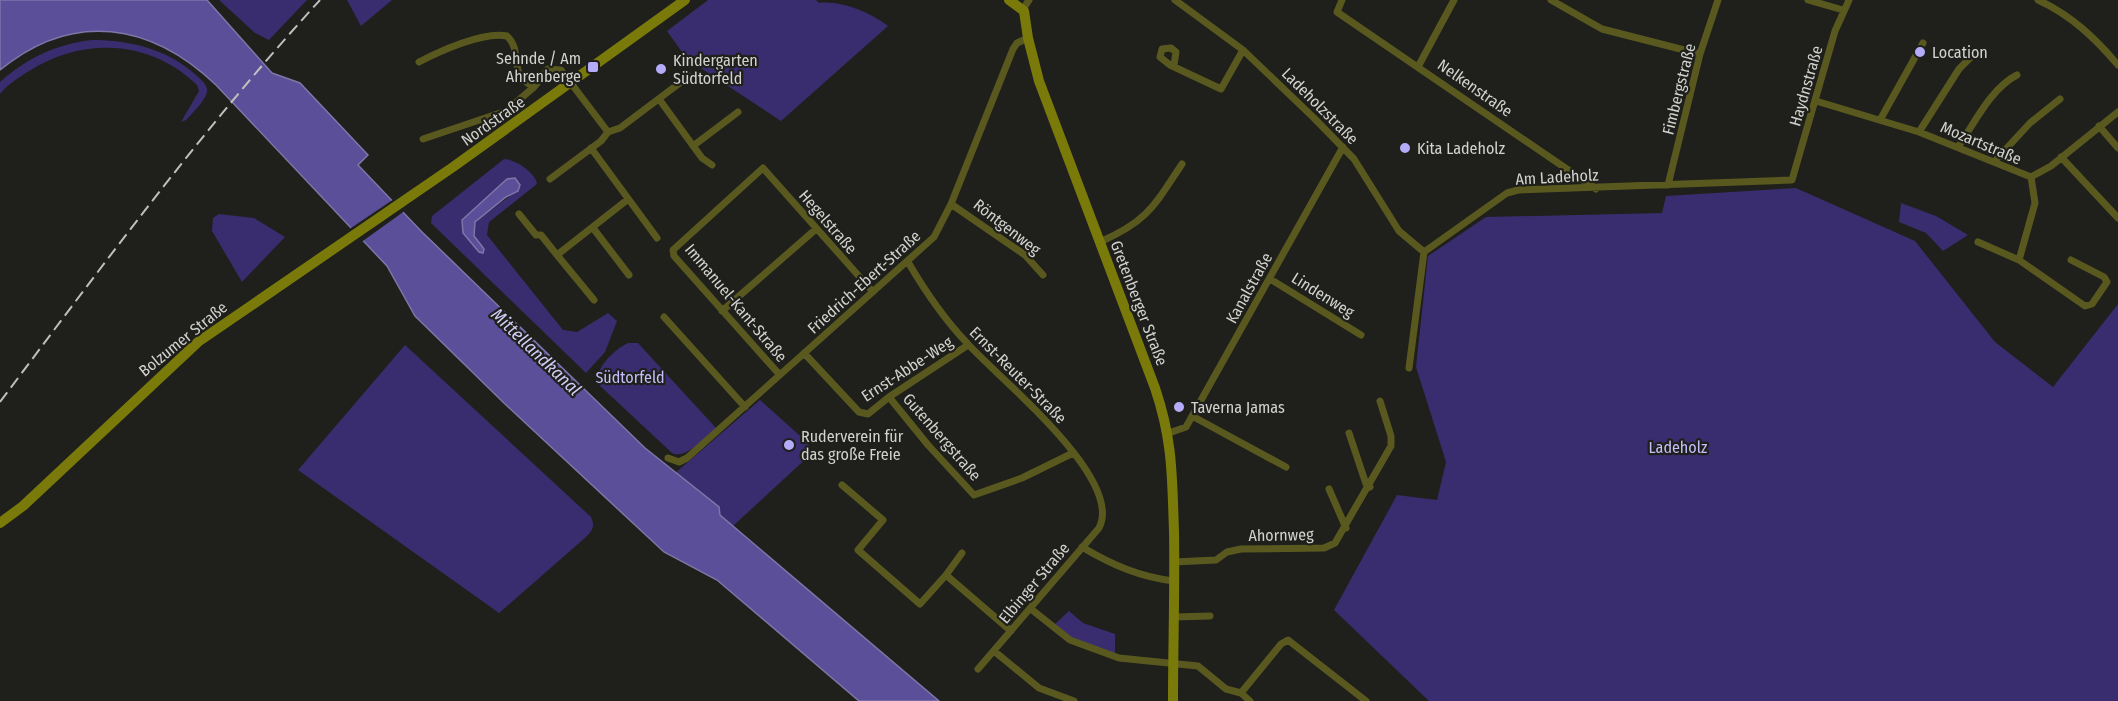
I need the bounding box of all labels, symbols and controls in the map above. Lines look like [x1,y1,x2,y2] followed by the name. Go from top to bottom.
[1658,41,1700,137] street label: Fimbergstraße
[1785,43,1827,128] street label: Haydnstraße
[1932,43,1988,62] place label: Location
[1913,45,1927,59] marker: Location
[496,49,581,86] place label: Sehnde / Am Ahrenberge
[673,51,758,88] place label: Kindergarten Südtorfeld
[1434,55,1516,121] street label: Nelkenstraße
[586,60,600,74] marker: Sehnde / Am Ahrenberge
[654,62,668,76] marker: Kindergarten Südtorfeld
[1278,64,1362,148] street label: Ladeholzstraße
[458,92,529,150] street label: Nordstraße
[1938,117,2024,169] street label: Mozartstraße
[1417,139,1505,158] place label: Kita Ladeholz
[1398,141,1412,155] marker: Kita Ladeholz
[1515,165,1599,189] street label: Am Ladeholz
[795,186,861,258] street label: Hegelstraße
[970,195,1045,259] street label: Röntgenweg
[804,226,924,338] street label: Friedrich-Ebert-Straße
[1106,238,1172,368] street label: Gretenberger Straße
[681,240,791,366] street label: Immanuel-Kant-Straße
[1222,249,1276,327] street label: Kanalstraße
[1288,268,1358,322] street label: Lindenweg
[135,298,231,380] street label: Bolzumer Straße
[486,304,586,401] water label: Mittellandkanal
[966,323,1070,427] street label: Ernst-Reuter-Straße
[858,332,957,406] street label: Ernst-Abbe-Weg
[595,368,665,387] park label: Südtorfeld
[899,389,985,485] street label: Gutenbergstraße
[1191,398,1285,417] place label: Taverna Jamas
[1172,400,1186,414] marker: Taverna Jamas
[801,427,904,464] place label: Ruderverein für das große Freie
[782,438,796,452] marker: Ruderverein für das große Freie
[1649,438,1707,457] park label: Ladeholz
[1248,525,1314,545] street label: Ahornweg
[995,539,1073,627] street label: Elbinger Straße

